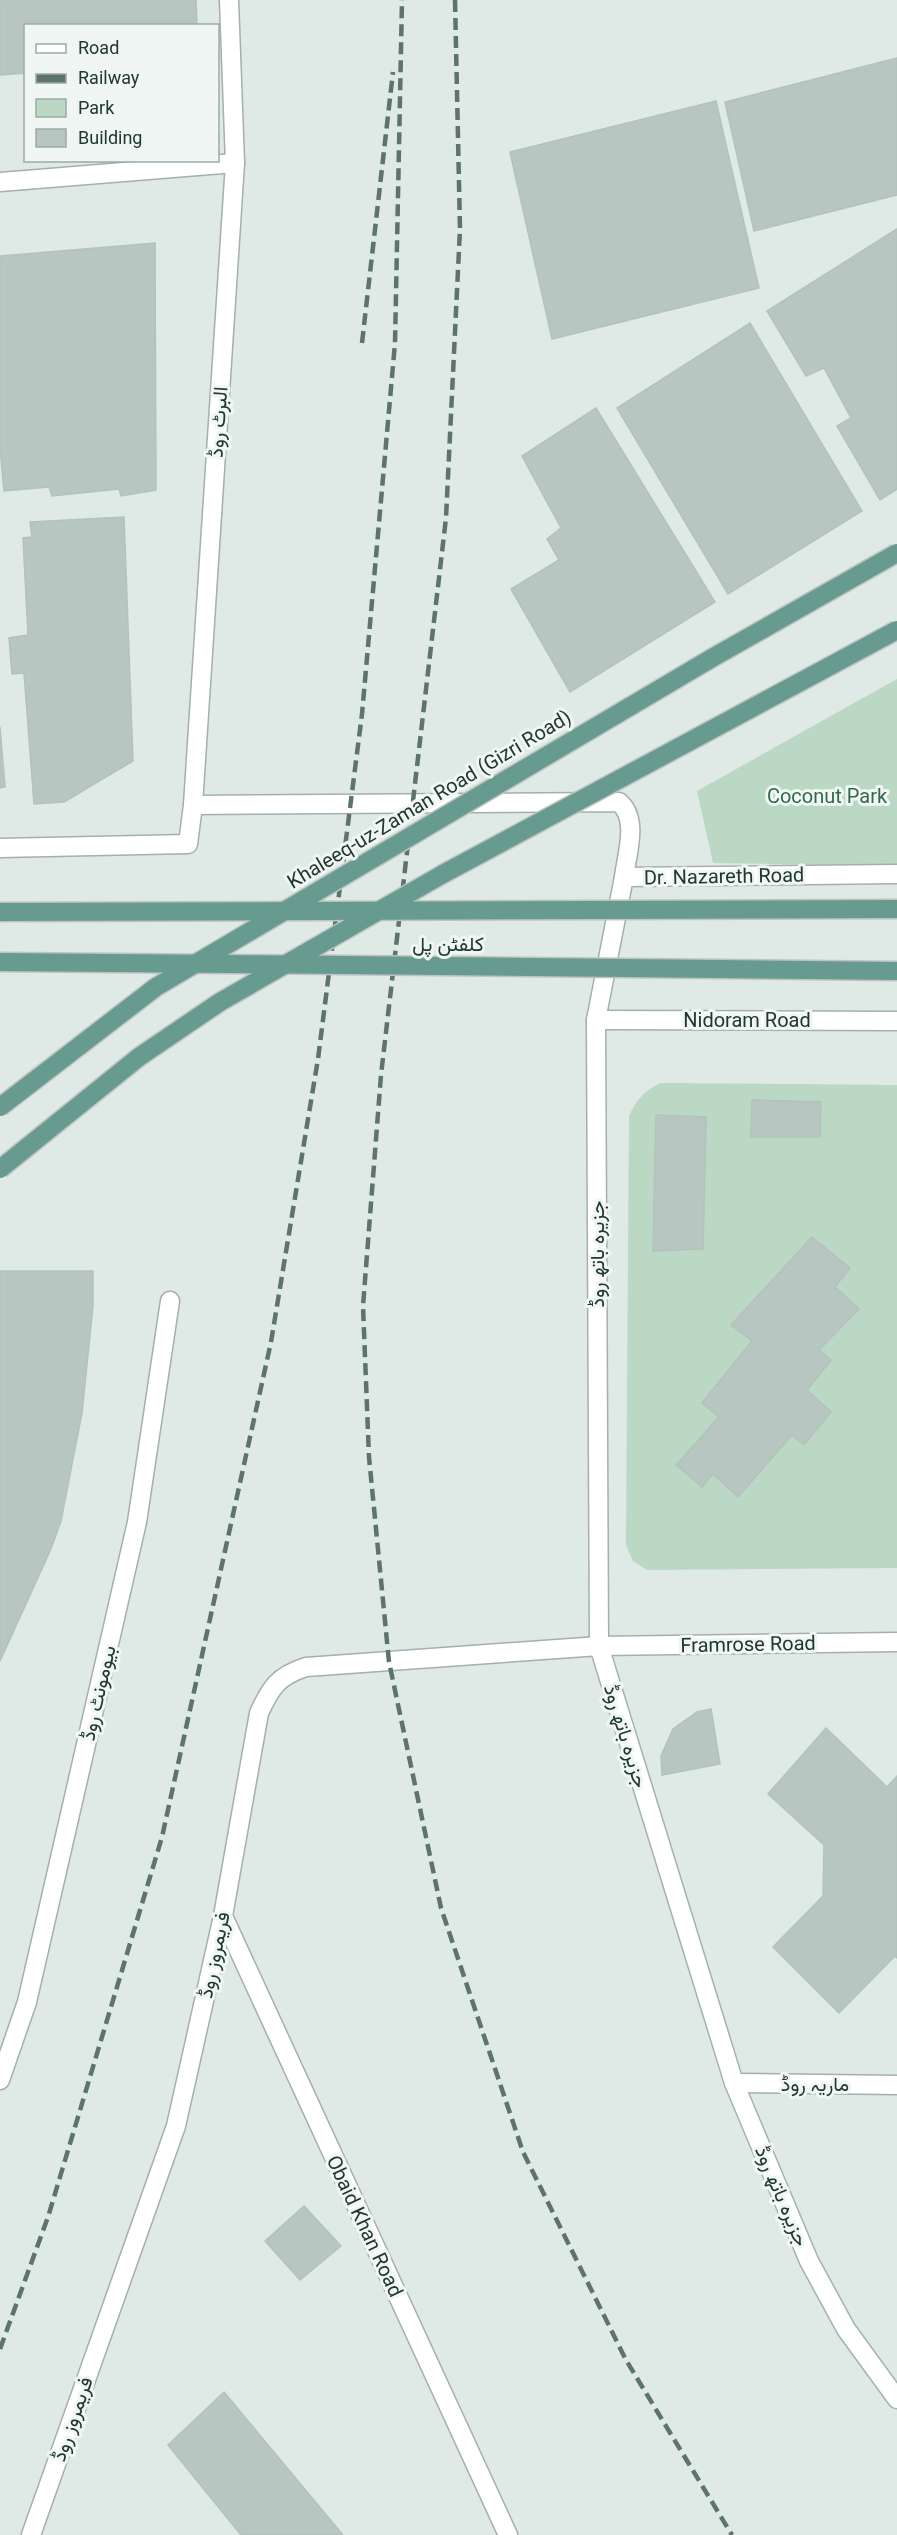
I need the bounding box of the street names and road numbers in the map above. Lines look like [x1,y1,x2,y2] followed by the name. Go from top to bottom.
[204,386,233,458] street label: البرٹ روڈ
[283,705,575,893] street label: Khaleeq-uz-Zaman Road (Gizri Road)
[644,863,804,889] street label: Dr. Nazareth Road
[412,932,484,958] street label: کلفٹن پل
[683,1008,811,1032] street label: Nidoram Road
[585,1201,610,1307] street label: جزیرہ باتھ روڈ
[680,1631,816,1657] street label: Framrose Road
[75,1643,122,1743] street label: بیومونٹ روڈ
[598,1681,653,1791] street label: جزیرہ باتھ روڈ
[193,1910,236,2001] street label: فریمروز روڈ
[781,2072,849,2097] street label: ماریہ روڈ
[749,2142,814,2250] street label: جزیرہ باتھ روڈ
[322,2151,408,2301] street label: Obaid Khan Road
[46,2374,99,2465] street label: فریمروز روڈ

